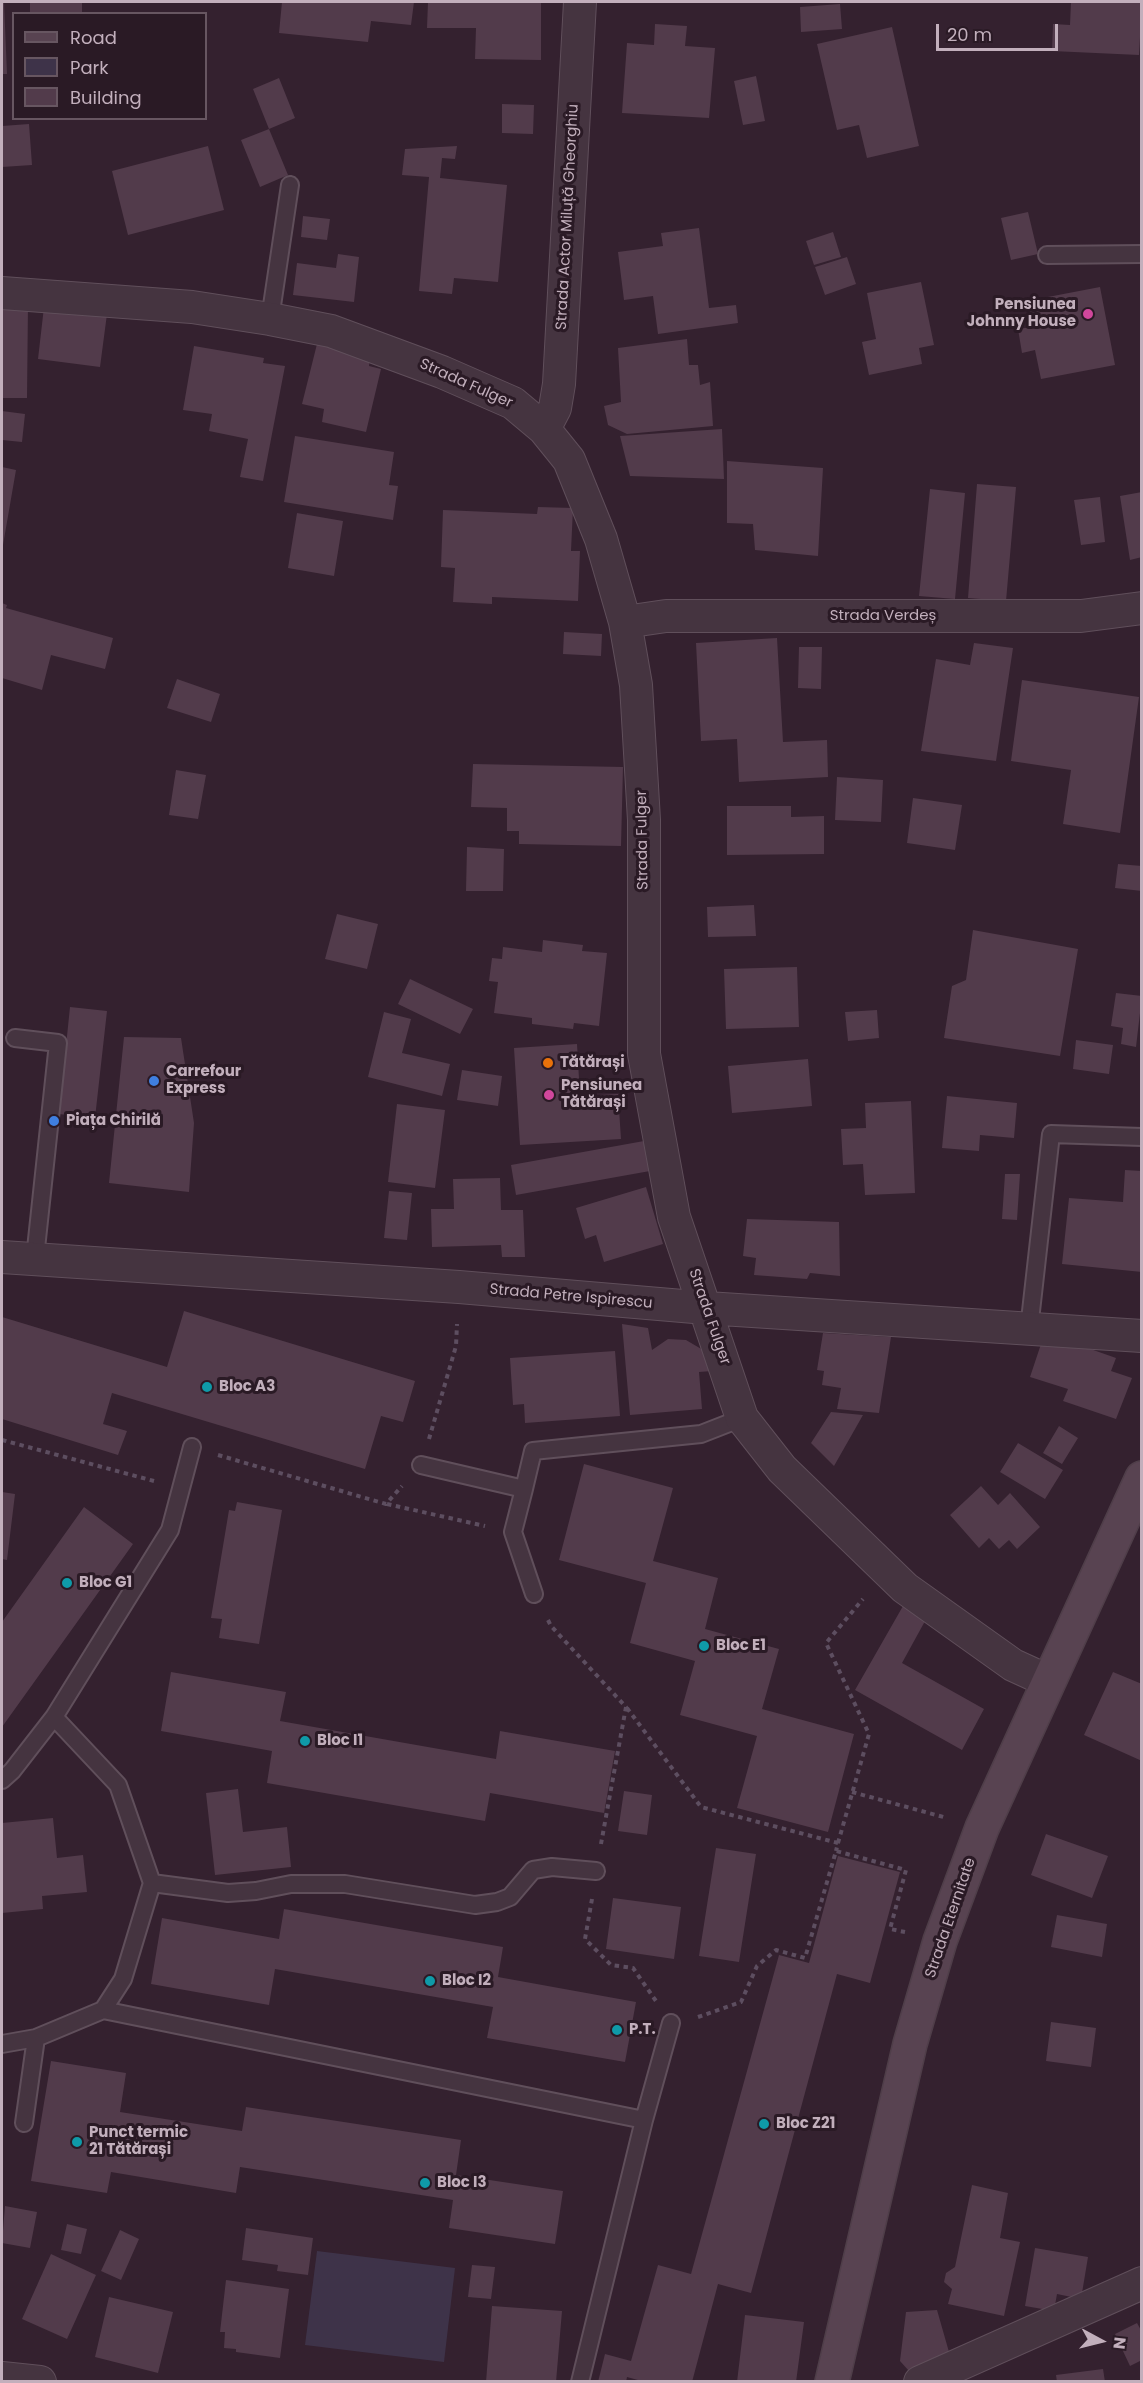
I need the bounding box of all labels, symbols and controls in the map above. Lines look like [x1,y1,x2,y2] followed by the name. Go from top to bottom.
[12,12,207,120] legend
[939,12,1060,50] scale bar
[947,22,992,47] text: 20 m
[70,25,117,50] text: Road
[70,55,109,80] text: Park
[70,85,142,110] text: Building
[553,103,583,331] street label: Strada Actor Miluță Gheorghiu
[967,296,1076,331] place label: Pensiunea Johnny House
[1081,307,1095,321] marker: Pensiunea Johnny House
[417,355,515,413] street label: Strada Fulger
[830,607,936,625] street label: Strada Verdeș
[633,790,653,890] street label: Strada Fulger
[560,1054,625,1072] place label: Tătărași
[541,1056,555,1070] marker: Tătărași
[166,1063,241,1098] place label: Carrefour Express
[147,1074,161,1088] marker: Carrefour Express
[561,1077,642,1112] place label: Pensiunea Tătărași
[542,1088,556,1102] marker: Pensiunea Tătărași
[66,1112,161,1130] place label: Piața Chirilă
[47,1114,61,1128] marker: Piața Chirilă
[684,1267,734,1367] street label: Strada Fulger
[489,1281,653,1313] street label: Strada Petre Ispirescu
[219,1378,275,1396] place label: Bloc A3
[200,1380,214,1394] marker: Bloc A3
[79,1574,132,1592] place label: Bloc G1
[60,1576,74,1590] marker: Bloc G1
[716,1637,766,1655] place label: Bloc E1
[697,1639,711,1653] marker: Bloc E1
[317,1732,363,1750] place label: Bloc I1
[298,1734,312,1748] marker: Bloc I1
[922,1856,980,1980] street label: Strada Eternitate
[442,1972,491,1990] place label: Bloc I2
[423,1974,437,1988] marker: Bloc I2
[629,2021,656,2039] place label: P.T.
[610,2023,624,2037] marker: P.T.
[776,2115,835,2133] place label: Bloc Z21
[757,2117,771,2131] marker: Bloc Z21
[89,2124,188,2159] place label: Punct termic 21 Tătărași
[70,2135,84,2149] marker: Punct termic 21 Tătărași
[437,2174,487,2192] place label: Bloc I3
[418,2176,432,2190] marker: Bloc I3
[1071,2311,1131,2371] north arrow
[1107,2336,1132,2351] text: N

